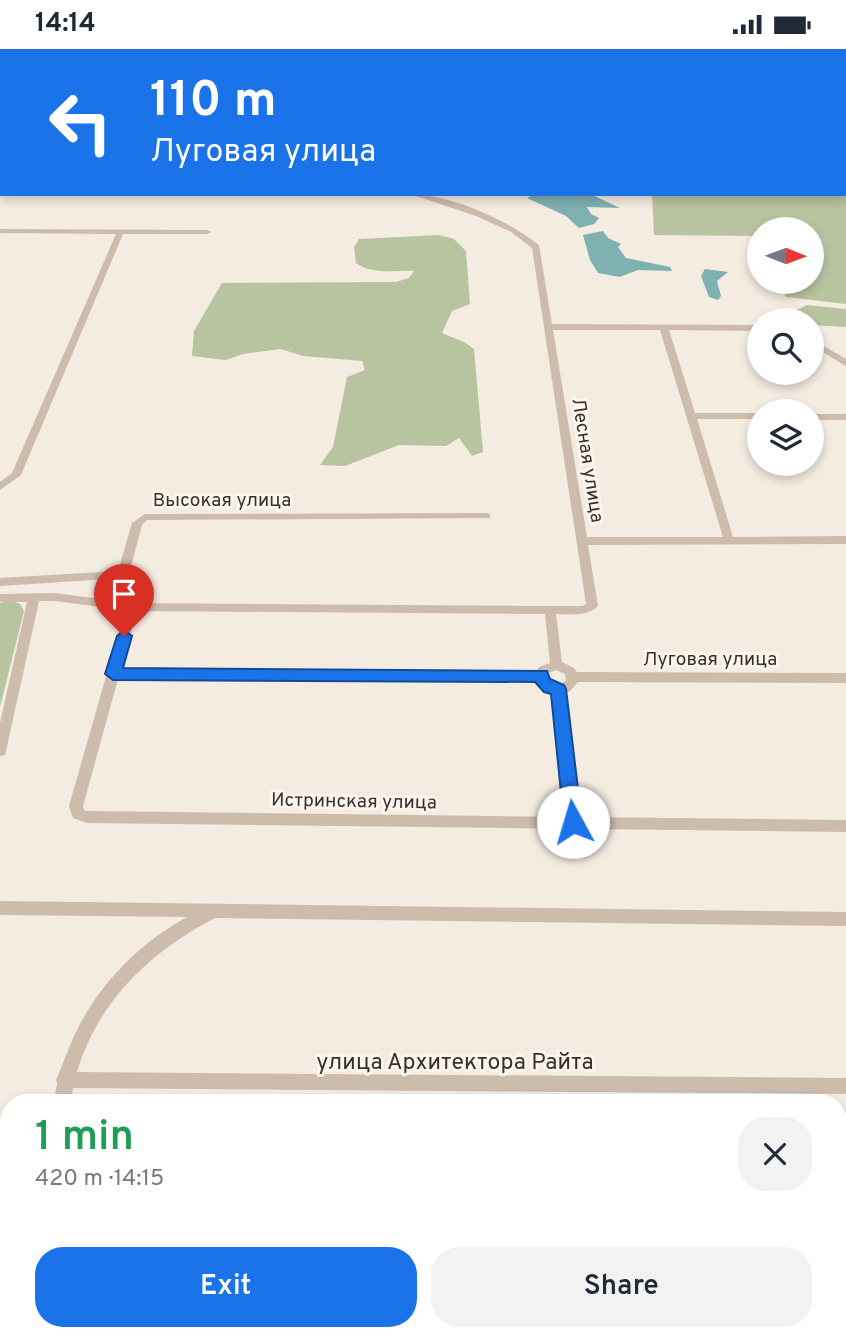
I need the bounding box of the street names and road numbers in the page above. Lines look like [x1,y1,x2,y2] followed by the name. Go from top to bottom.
[565,396,609,524] street label: Лесная улица
[153,489,291,513] street label: Высокая улица
[643,648,777,672] street label: Луговая улица
[271,789,437,815] street label: Истринская улица
[316,1049,594,1078] street label: улица Архитектора Райта

